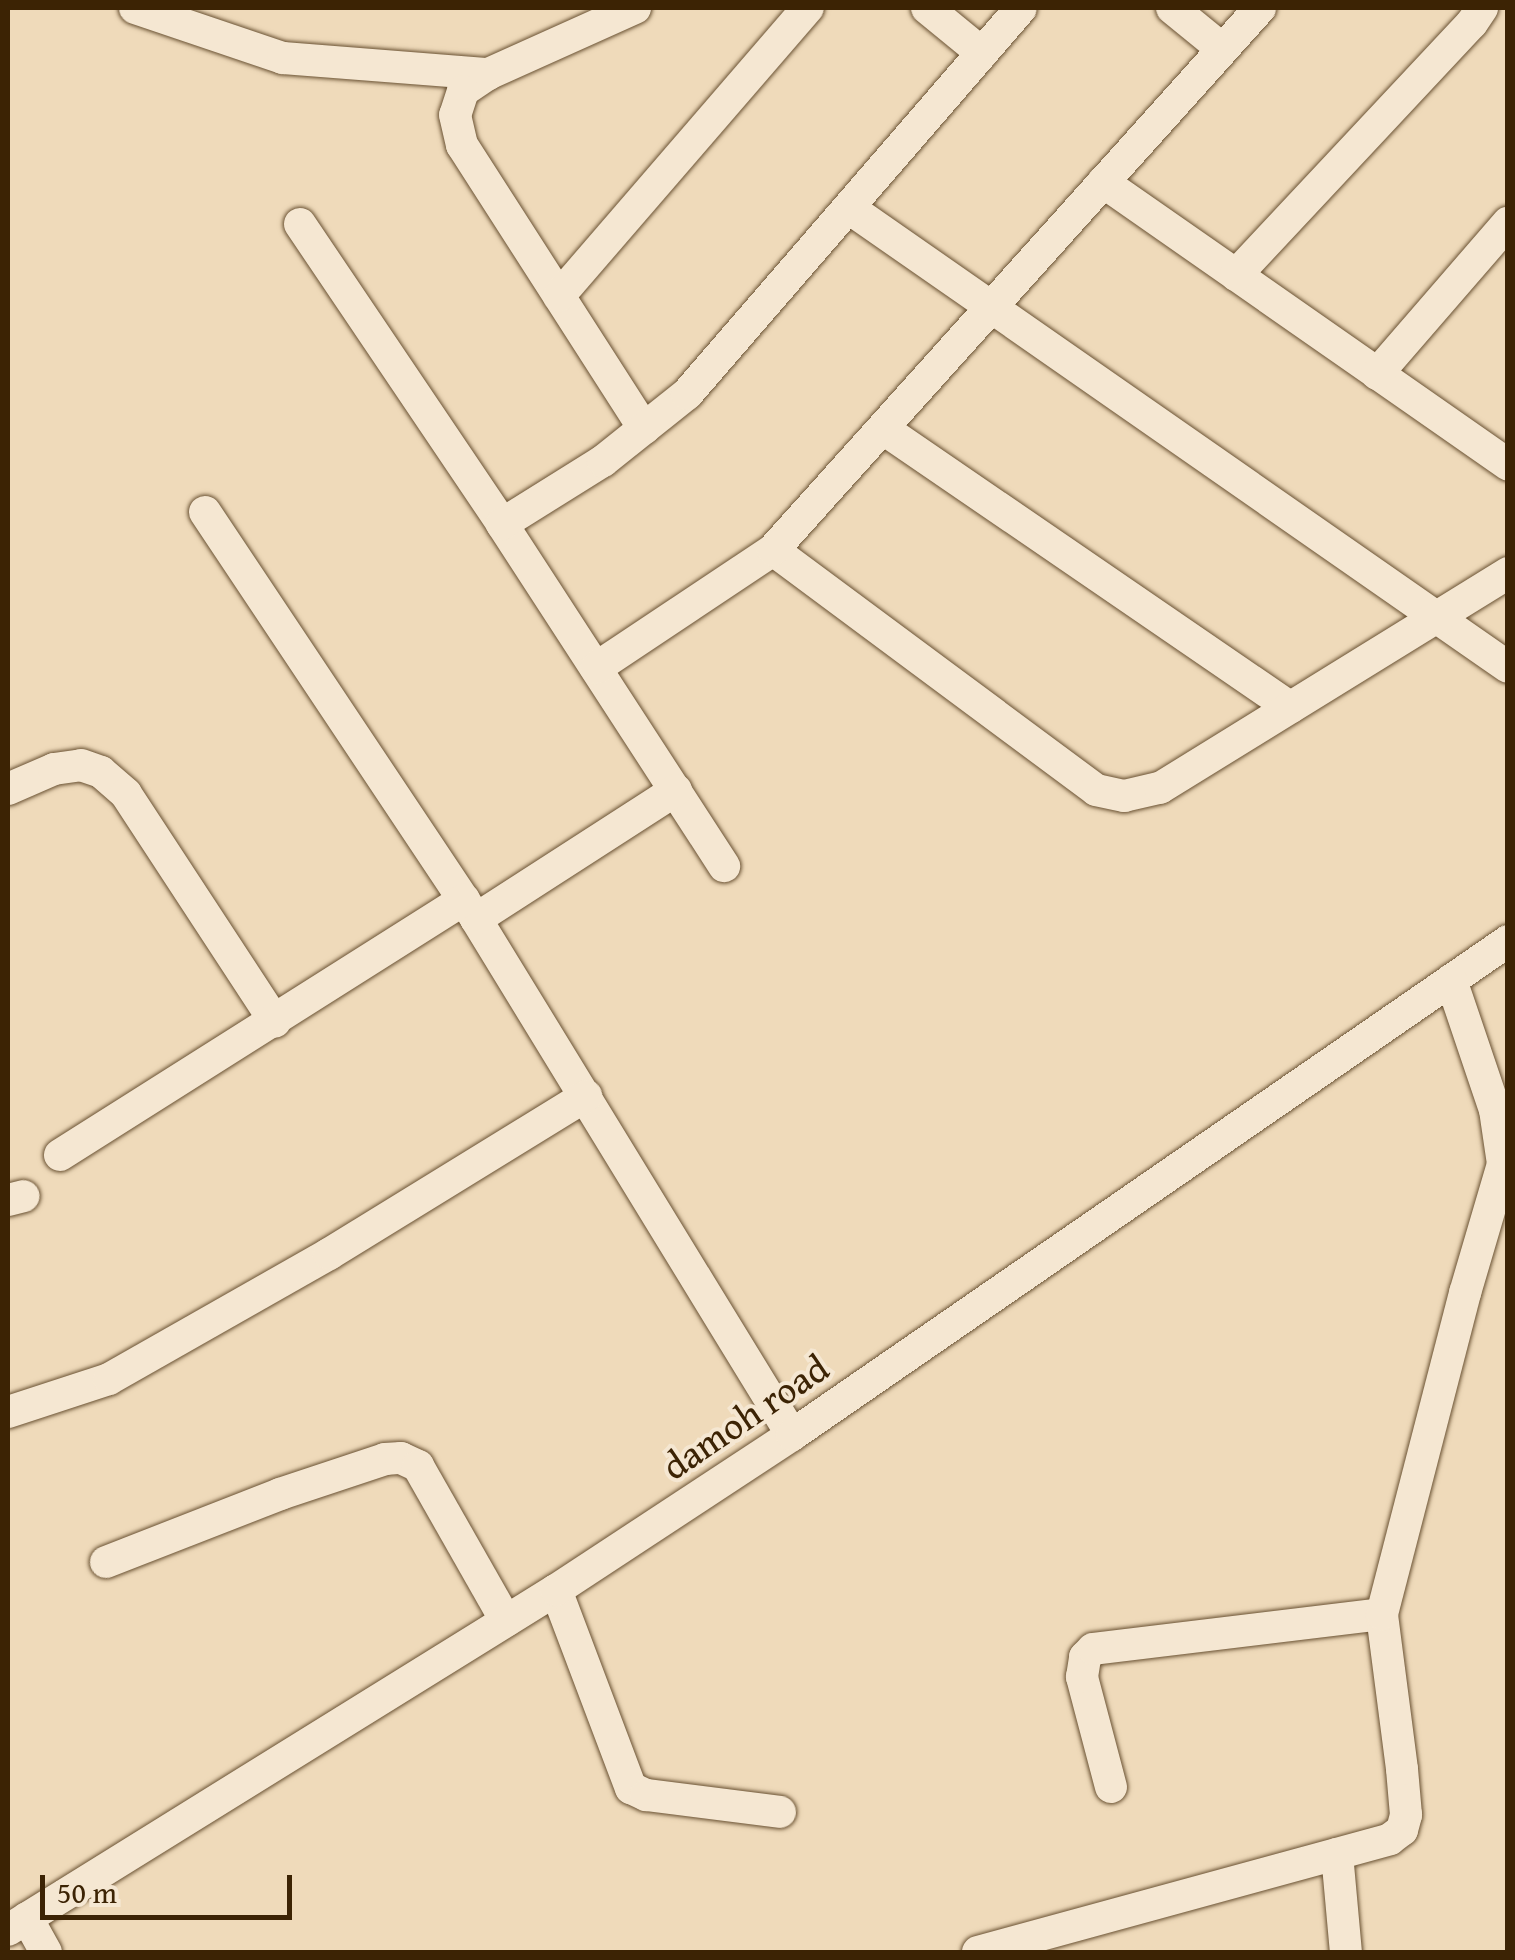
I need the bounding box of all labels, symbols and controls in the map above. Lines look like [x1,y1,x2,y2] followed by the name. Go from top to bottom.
[653,1345,837,1489] street label: damoh road
[45,1855,298,1917] scale bar
[57,1870,117,1914] text: 50 m

